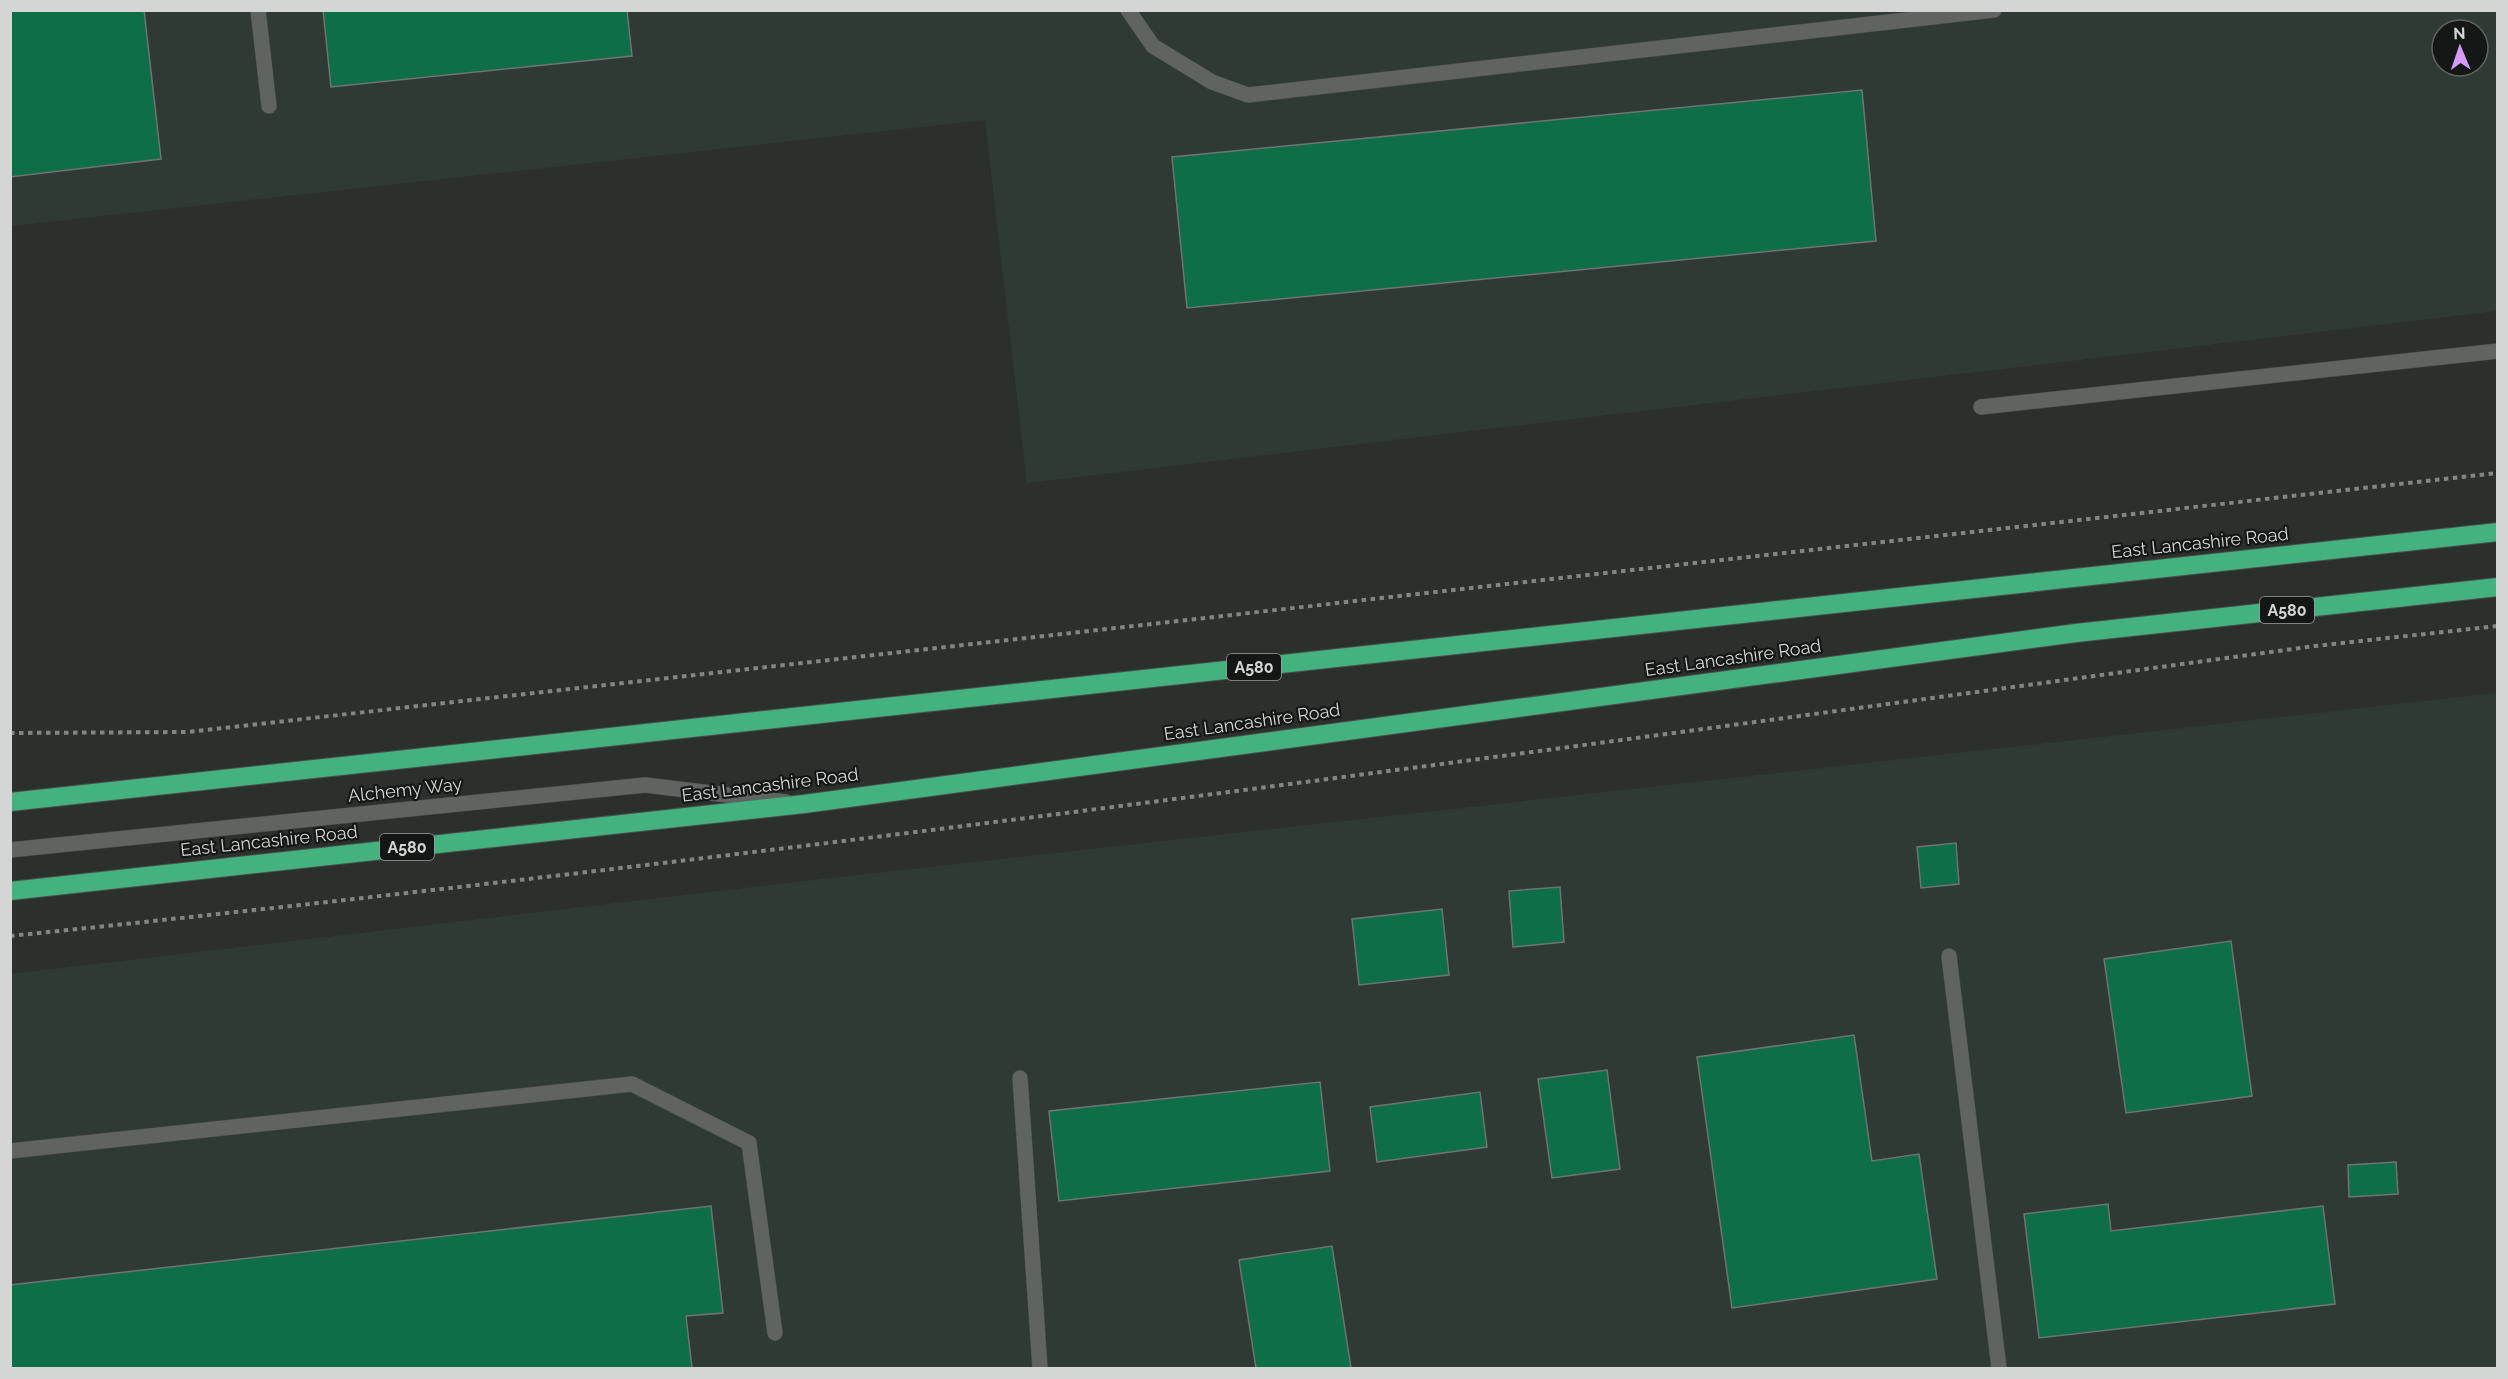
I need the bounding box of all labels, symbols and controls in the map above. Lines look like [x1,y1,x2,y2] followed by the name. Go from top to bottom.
[2430,18,2490,78] north arrow
[2453,24,2466,43] text: N
[2110,523,2290,562] street label: East Lancashire Road
[2260,597,2314,623] road number: A580
[1643,635,1823,680] street label: East Lancashire Road
[1227,654,1281,680] road number: A580
[1162,699,1342,744] street label: East Lancashire Road
[680,763,860,806] street label: East Lancashire Road
[347,773,463,806] street label: Alchemy Way
[179,821,359,860] street label: East Lancashire Road
[380,834,434,860] road number: A580

